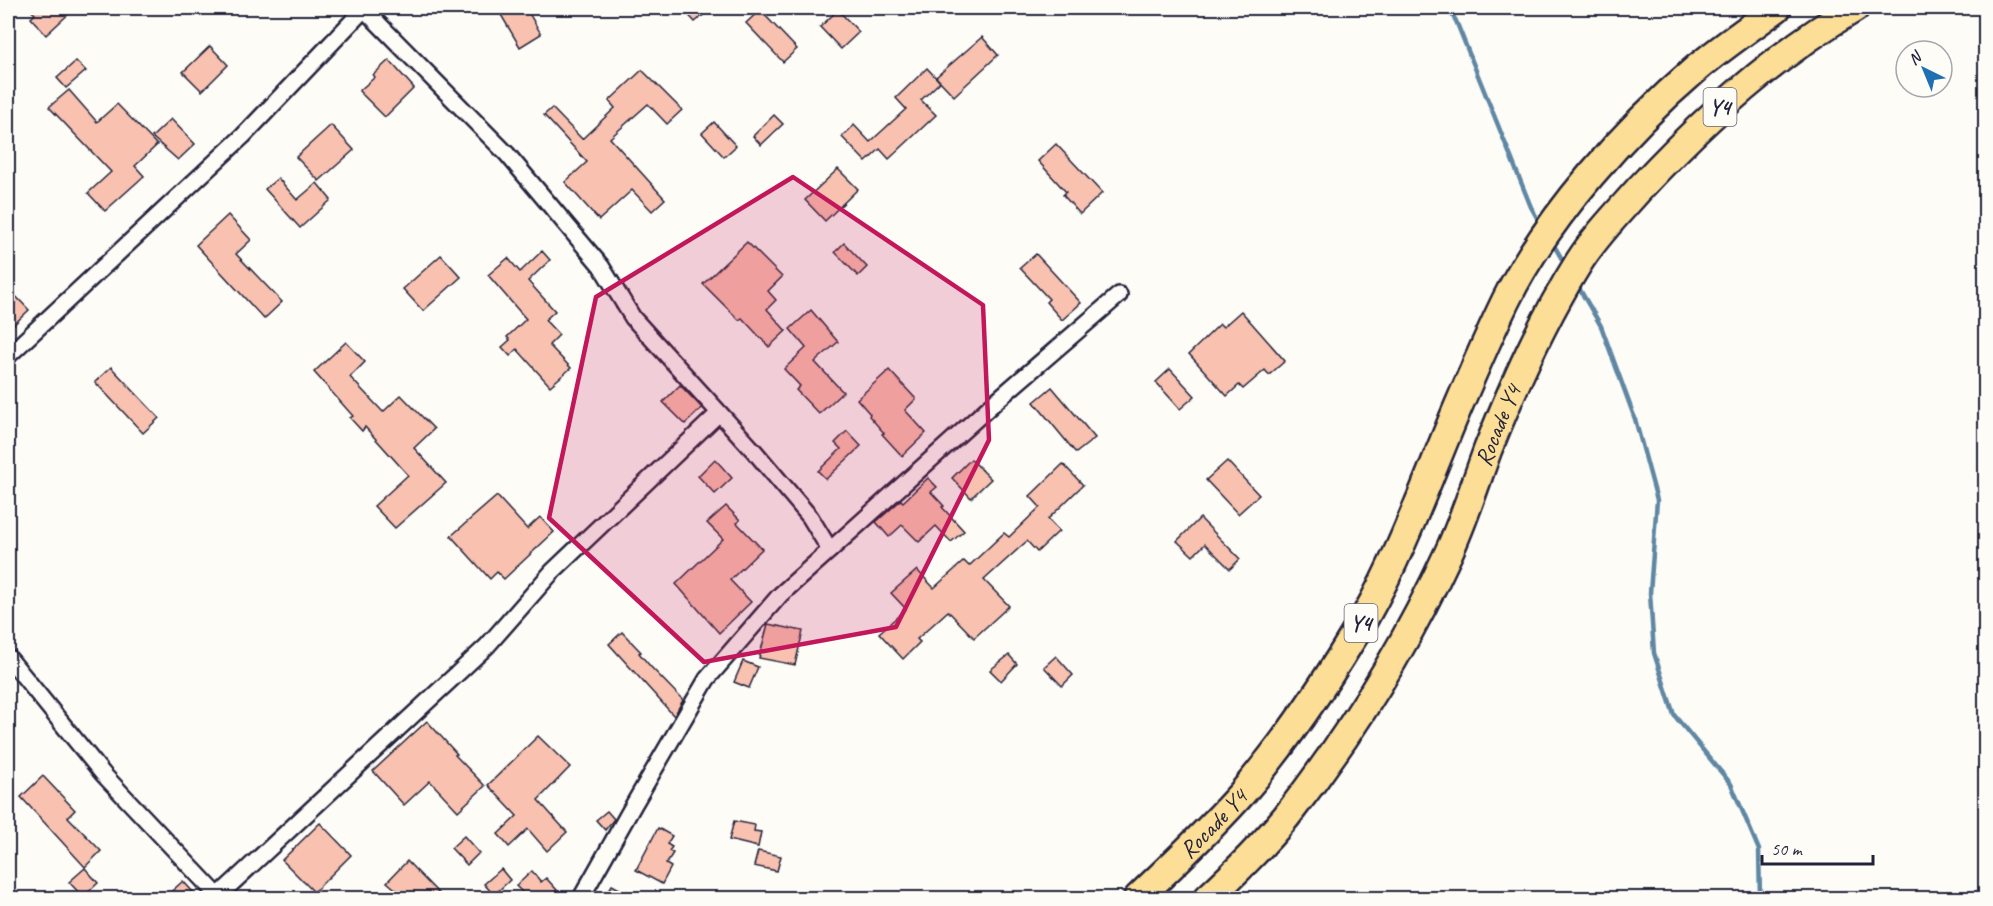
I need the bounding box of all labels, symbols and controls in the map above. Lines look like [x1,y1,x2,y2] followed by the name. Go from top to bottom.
[1894,39,1954,99] north arrow
[1904,46,1927,69] text: N
[1704,88,1736,126] road number: Y4
[1468,378,1529,470] street label: Rocade Y4
[1344,604,1378,642] road number: Y4
[1173,781,1255,865] street label: Rocade Y4
[1762,828,1873,866] scale bar
[1771,838,1804,860] text: 50 m

